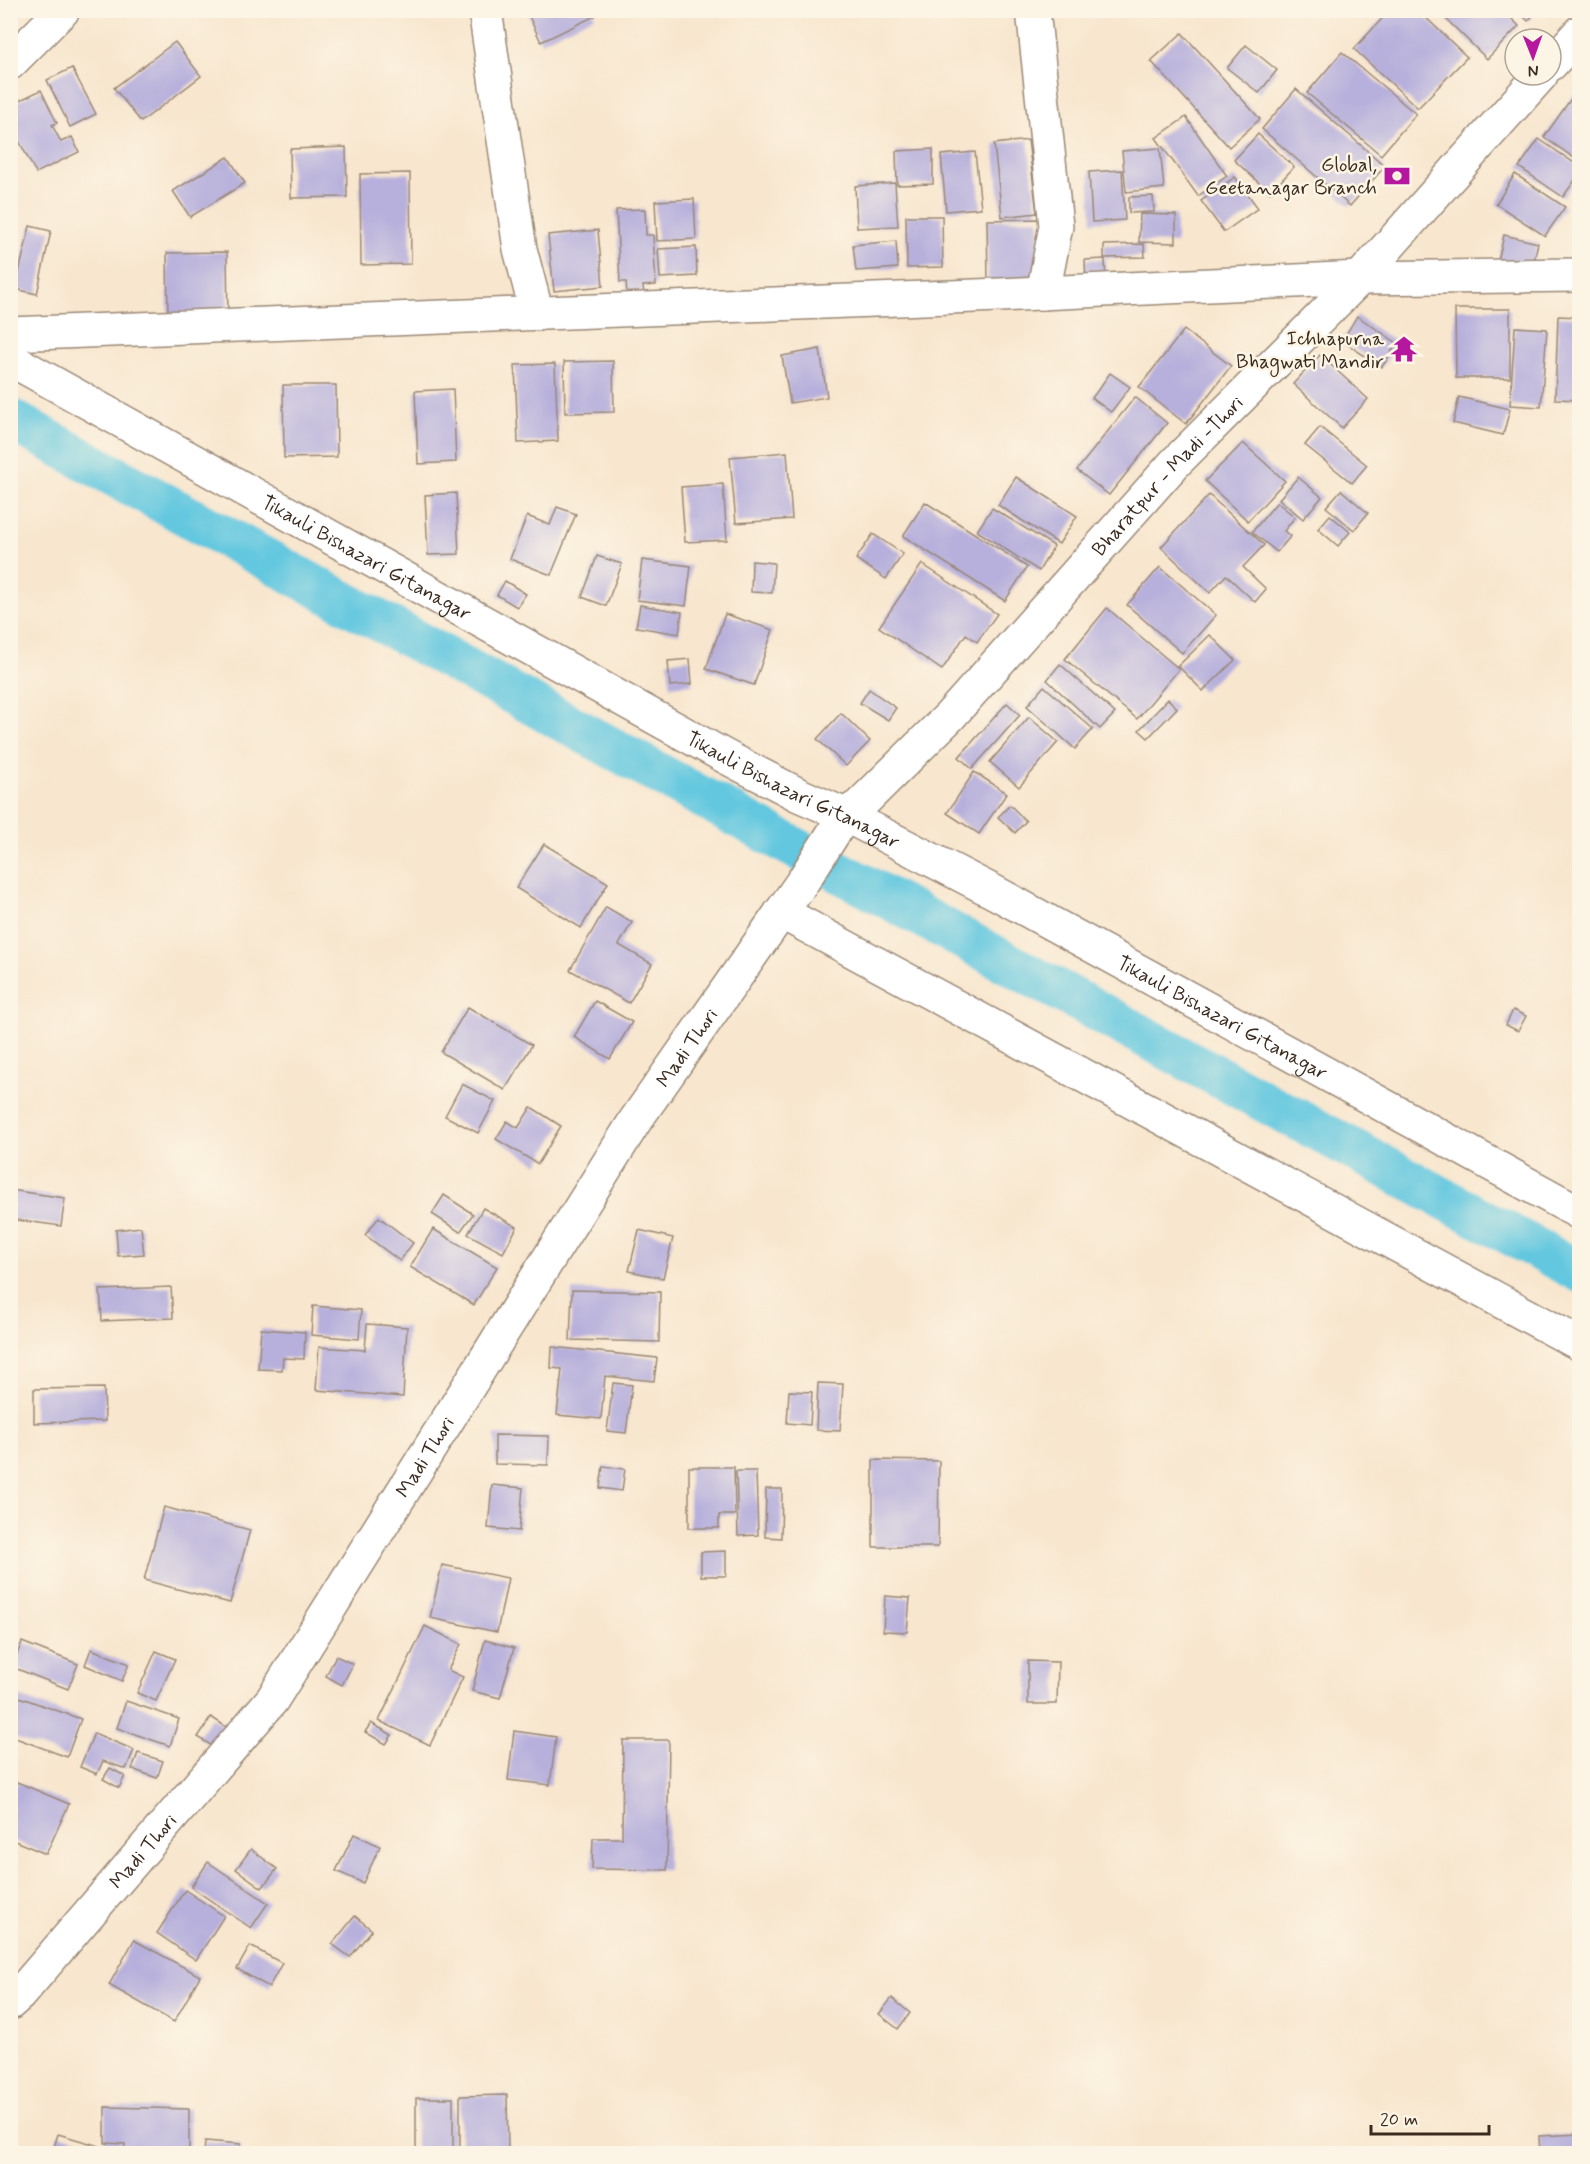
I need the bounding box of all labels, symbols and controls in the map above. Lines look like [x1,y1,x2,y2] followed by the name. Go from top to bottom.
[1503,27,1563,87] north arrow
[1528,60,1539,81] text: N
[1205,152,1377,202] place label: Global, Geetanagar Branch
[1382,161,1412,191] bank icon: Global, Geetanagar Branch
[1236,326,1385,377] place label: Ichhapurna Bhagwati Mandir
[1389,334,1419,364] temple icon: Ichhapurna Bhagwati Mandir
[1086,390,1250,563] street label: Bharatpur - Madi -Thori
[256,489,476,628] street label: Tikauli Bishazari Gitanagar
[681,725,904,856] street label: Tikauli Bishazari Gitanagar
[1112,950,1332,1087] street label: Tikauli Bishazari Gitanagar
[651,1003,725,1093] street label: Madi Thori
[390,1412,462,1503] street label: Madi Thori
[104,1808,184,1895] street label: Madi Thori
[1371,2098,1490,2136] scale bar
[1380,2108,1418,2132] text: 20 m

